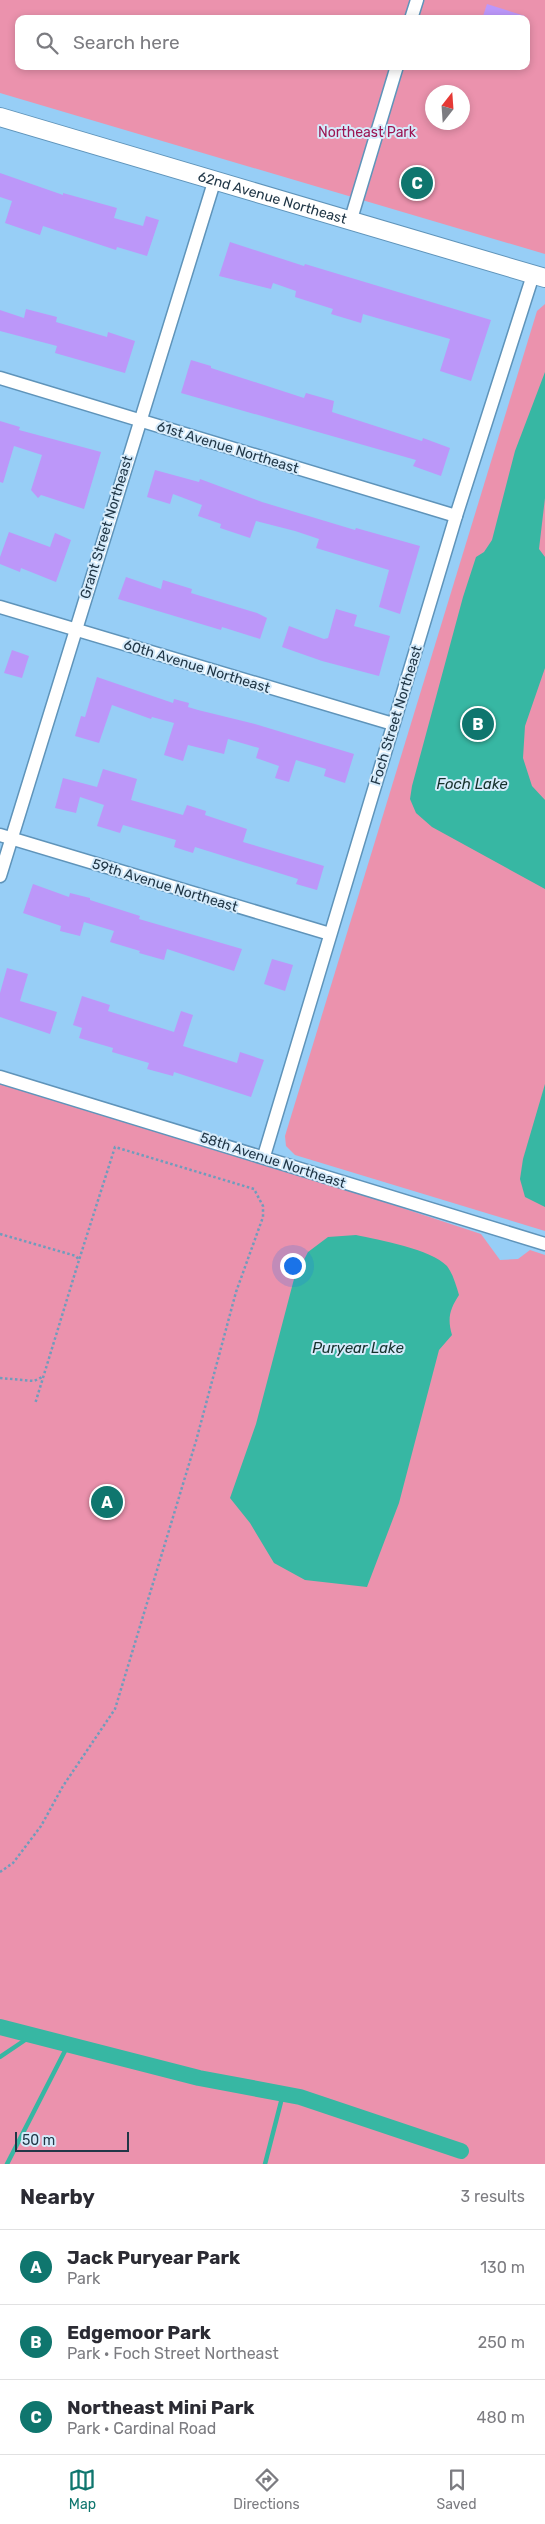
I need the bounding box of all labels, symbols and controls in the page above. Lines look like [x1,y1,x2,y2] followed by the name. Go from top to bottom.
[15,15,530,70] search box
[33,29,61,57] icon: search
[73,31,180,54] text: Search here
[425,85,470,130] north arrow
[318,124,417,141] park label: Northeast Park
[401,164,433,202] pin: C
[196,168,349,228] street label: 62nd Avenue Northeast
[155,418,301,477] street label: 61st Avenue Northeast
[77,453,137,601] street label: Grant Street Northeast
[122,636,273,697] street label: 60th Avenue Northeast
[367,643,426,787] street label: Foch Street Northeast
[462,705,494,743] pin: B
[436,775,508,793] water label: Foch Lake
[90,855,240,916] street label: 59th Avenue Northeast
[198,1129,348,1192] street label: 58th Avenue Northeast
[280,1253,306,1279] your location
[312,1339,404,1357] water label: Puryear Lake
[91,1483,123,1521] pin: A
[15,2129,129,2152] scale bar
[22,2132,55,2149] text: 50 m
[20,2184,95,2209] text: Nearby
[460,2187,525,2206] text: 3 results
[67,2246,240,2269] text: Jack Puryear Park
[30,2258,42,2277] text: A
[480,2258,525,2277] text: 130 m
[67,2269,100,2288] text: Park
[67,2321,211,2344] text: Edgemoor Park
[30,2333,42,2352] text: B
[478,2333,525,2352] text: 250 m
[67,2344,279,2363] text: Park · Foch Street Northeast
[67,2396,254,2419] text: Northeast Mini Park
[30,2408,42,2427] text: C
[477,2408,525,2427] text: 480 m
[67,2419,216,2438] text: Park · Cardinal Road
[68,2466,96,2513] tab: Map
[233,2466,300,2513] tab: Directions
[437,2466,477,2513] tab: Saved

